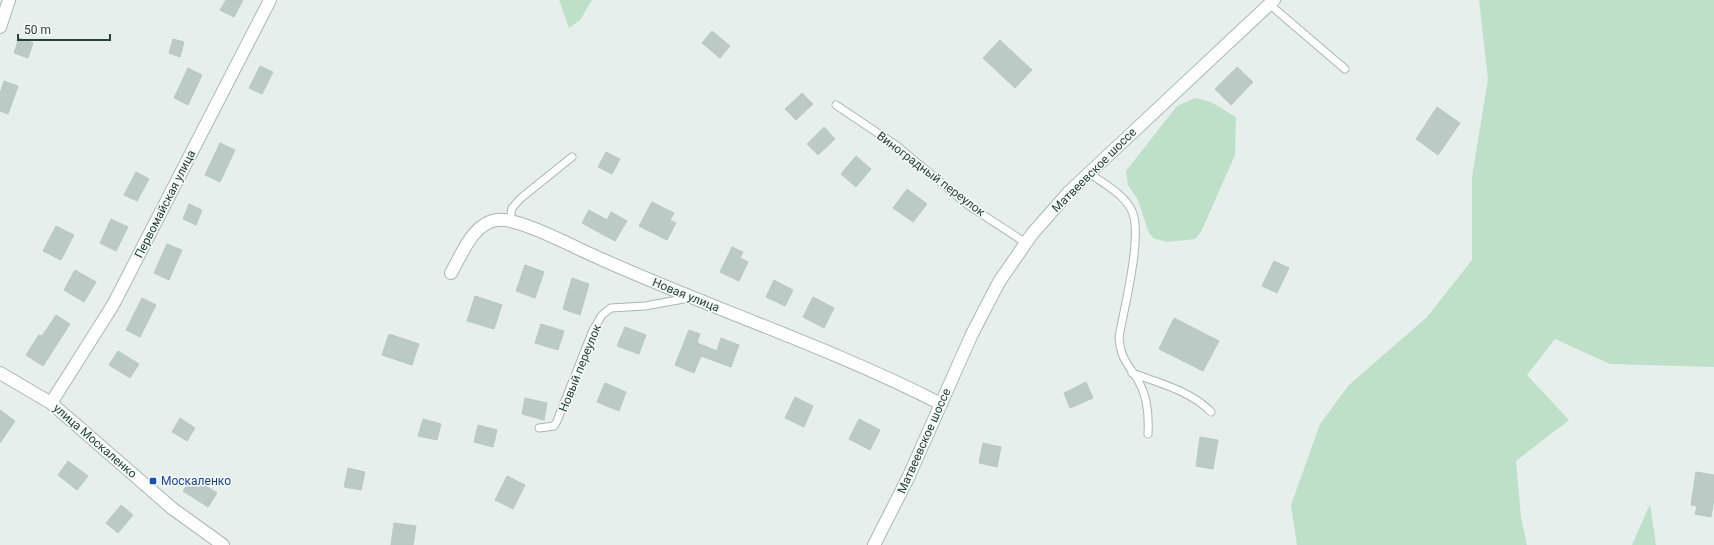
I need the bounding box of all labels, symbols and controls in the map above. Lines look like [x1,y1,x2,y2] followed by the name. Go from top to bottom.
[18,16,110,42] scale bar
[24,23,51,37] text: 50 m
[1049,125,1139,215] street label: Матвеевское шоссе
[874,129,988,220] street label: Виноградный переулок
[132,148,198,260] street label: Первомайская улица
[650,275,722,315] street label: Новая улица
[556,322,604,414] street label: Новый переулок
[895,386,953,496] street label: Матвеевское шоссе
[50,401,140,481] street label: улица Москаленко
[161,474,231,488] place label: Москаленко
[148,476,158,486] marker: Москаленко

